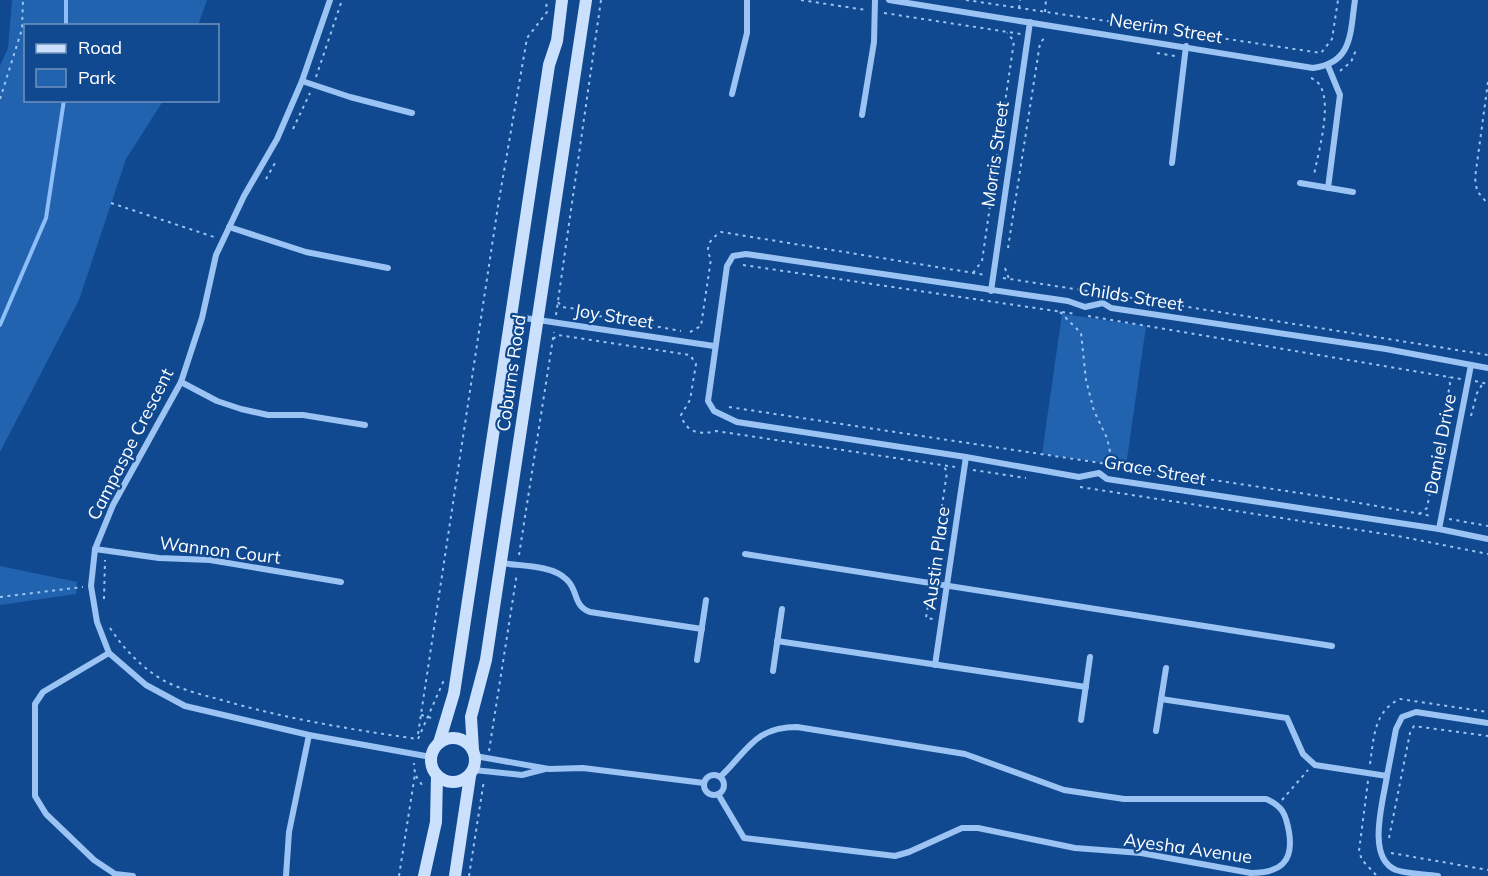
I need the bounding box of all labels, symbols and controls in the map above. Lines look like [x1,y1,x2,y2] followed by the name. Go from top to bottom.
[1108,8,1224,48] street label: Neerim Street
[24,24,219,102] legend
[78,36,122,59] text: Road
[78,66,117,89] text: Park
[976,100,1014,208] street label: Morris Street
[1077,276,1185,316] street label: Childs Street
[573,298,655,334] street label: Joy Street
[491,313,531,433] street label: Coburns Road
[82,364,178,524] street label: Campaspe Crescent
[1419,392,1461,496] street label: Daniel Drive
[1102,450,1208,490] street label: Grace Street
[917,505,955,611] street label: Austin Place
[158,531,282,569] street label: Wannon Court
[1122,828,1254,868] street label: Ayesha Avenue

